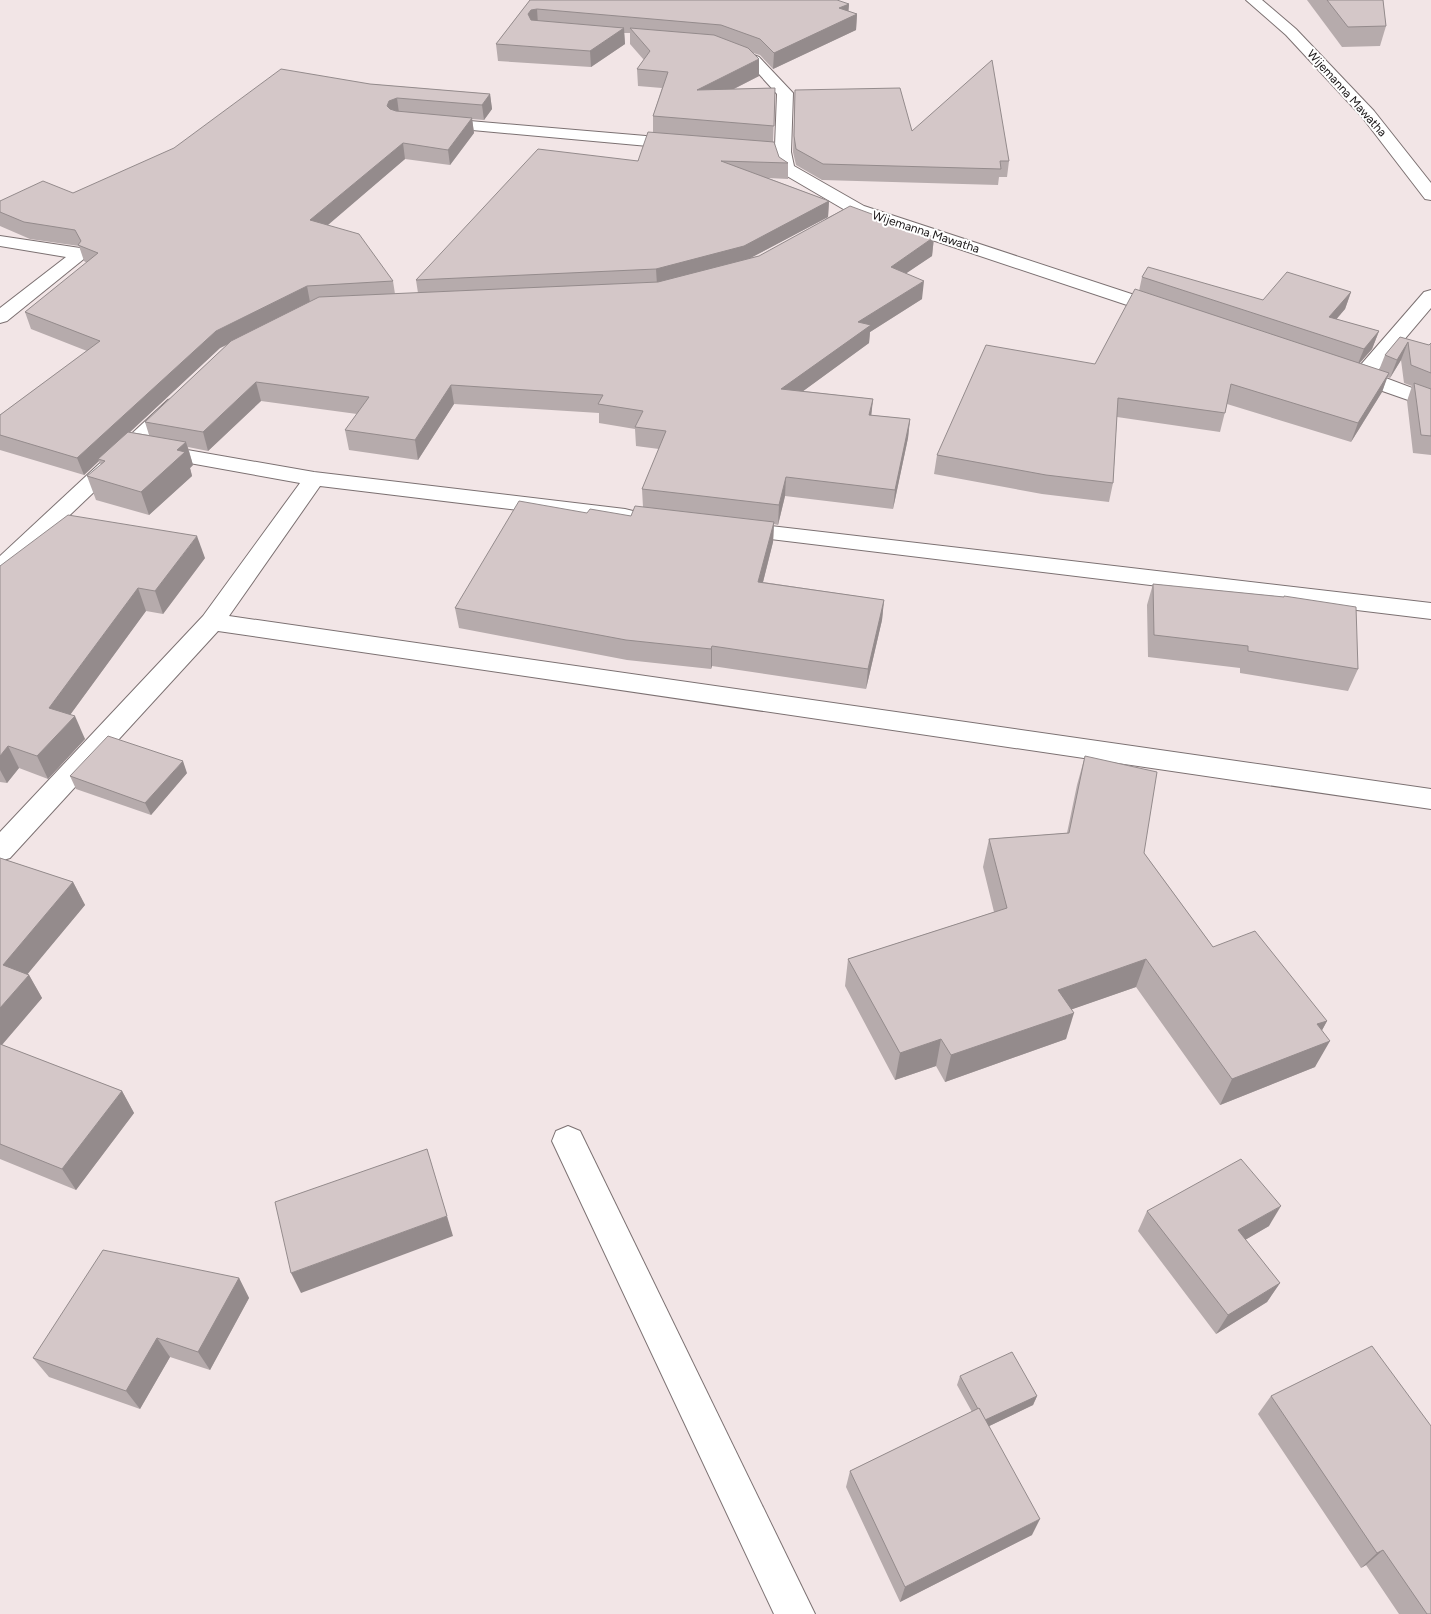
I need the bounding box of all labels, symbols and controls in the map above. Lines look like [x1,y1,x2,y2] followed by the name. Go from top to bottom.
[1304,47,1390,139] street label: Wijemanna Mawatha
[871,208,981,256] street label: Wijemanna Mawatha

